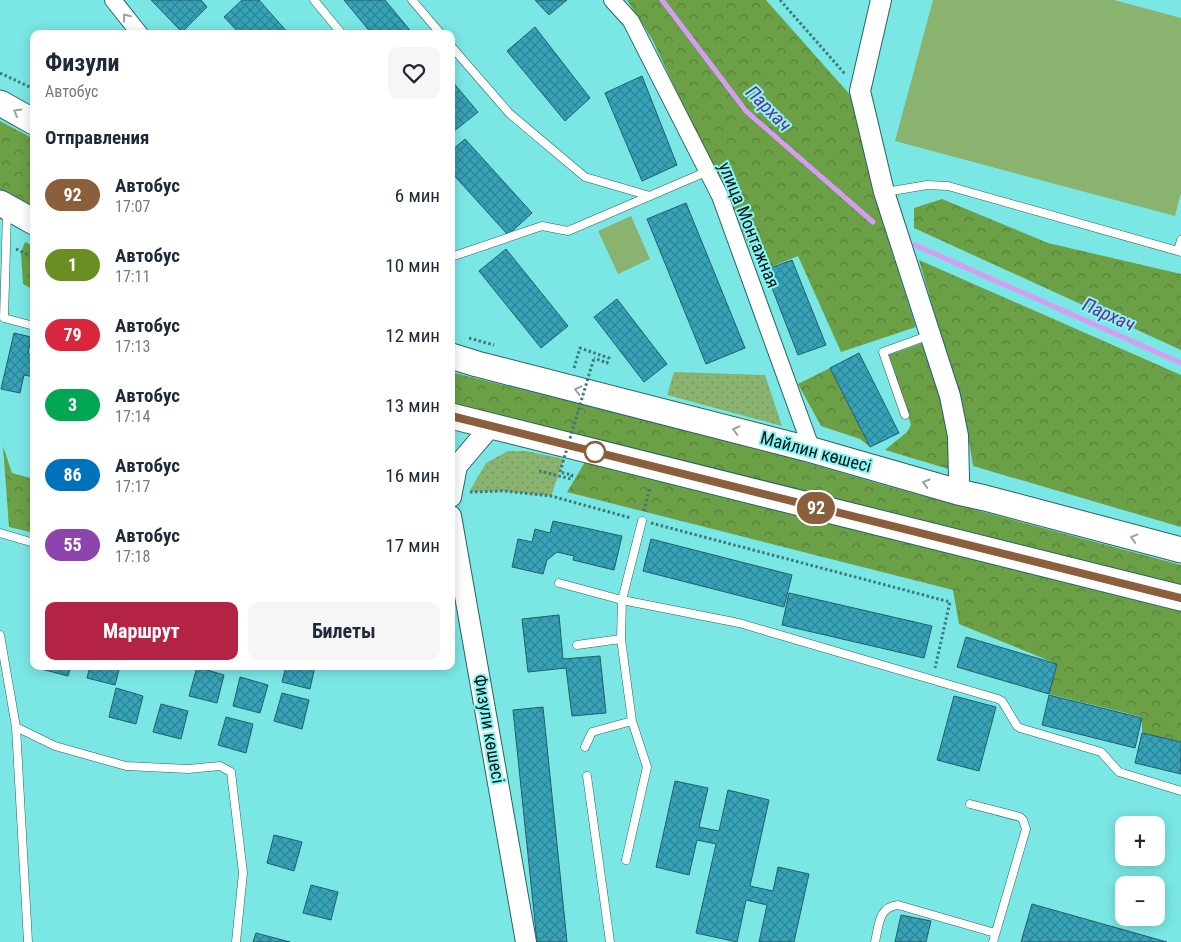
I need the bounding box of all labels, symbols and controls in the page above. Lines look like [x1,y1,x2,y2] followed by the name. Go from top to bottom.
[124,14,132,23] one-way arrow
[388,47,440,99] button: heart
[45,49,119,77] text: Физули
[741,81,796,136] water label: Пархач
[45,82,98,101] text: Автобус
[13,109,22,119] one-way arrow
[45,126,149,149] text: Отправления
[715,159,784,291] street label: улица Монтажная
[115,174,180,197] text: Автобус
[63,184,82,205] text: 92
[395,184,440,207] text: 6 мин
[115,197,150,216] text: 17:07
[115,244,180,267] text: Автобус
[68,254,77,275] text: 1
[385,254,440,277] text: 10 мин
[115,267,150,286] text: 17:11
[1079,293,1139,336] water label: Пархач
[115,314,180,337] text: Автобус
[63,324,82,345] text: 79
[385,324,440,347] text: 12 мин
[115,337,150,356] text: 17:13
[115,384,180,407] text: Автобус
[574,385,583,396] one-way arrow
[68,394,77,415] text: 3
[385,394,440,417] text: 13 мин
[115,407,150,426] text: 17:14
[732,426,740,436] one-way arrow
[758,427,874,476] street label: Майлин көшесі
[584,441,606,463] unlabelled marker
[115,454,180,477] text: Автобус
[63,464,82,485] text: 86
[385,464,440,487] text: 16 мин
[115,477,150,496] text: 17:17
[922,478,931,488] one-way arrow
[794,492,838,524] line badge: 92
[807,497,825,518] text: 92
[115,524,180,547] text: Автобус
[1130,533,1138,543] one-way arrow
[63,534,82,555] text: 55
[385,534,440,557] text: 17 мин
[115,547,150,566] text: 17:18
[45,602,238,660] button: Маршрут
[248,602,440,660] button: Билеты
[470,673,509,785] street label: Физули көшесі
[1115,816,1165,926] map controls
[1115,816,1165,866] button: +
[1115,876,1165,926] button: −

